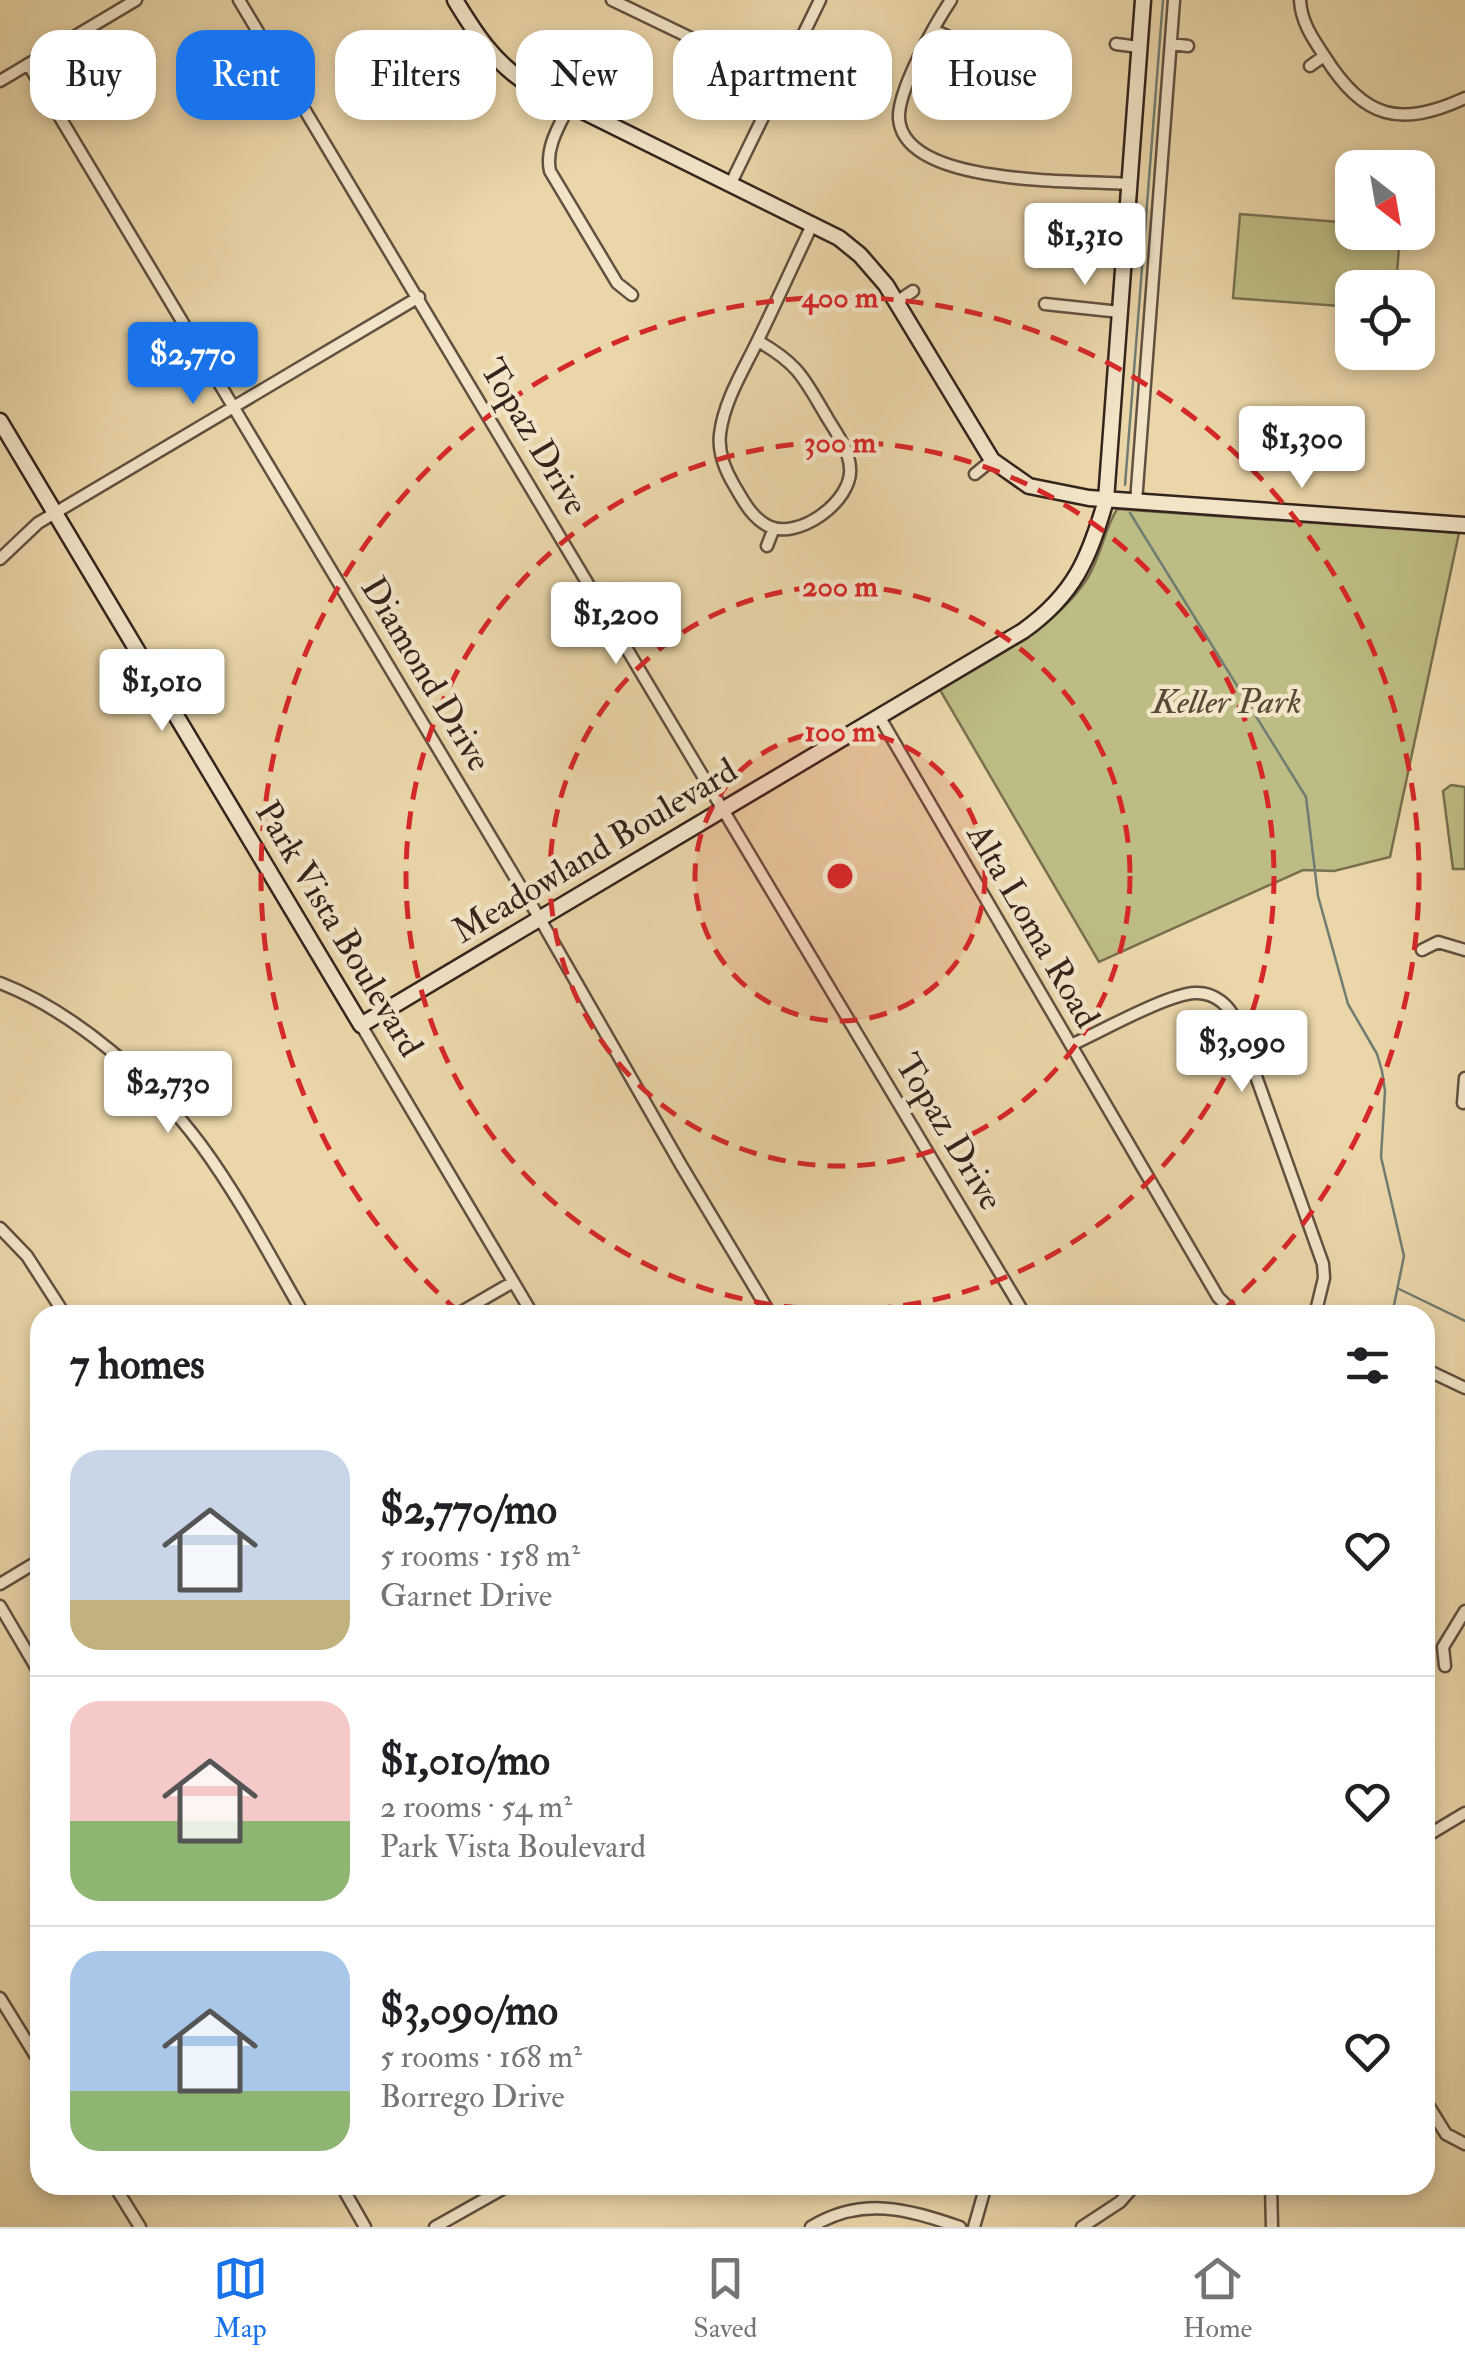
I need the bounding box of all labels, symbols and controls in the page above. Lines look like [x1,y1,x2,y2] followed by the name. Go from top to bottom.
[30,30,156,120] chip: Buy
[176,30,315,120] chip: Rent
[335,30,496,120] chip: Filters
[516,30,653,120] chip: New
[673,30,892,120] chip: Apartment
[912,30,1072,120] chip: House
[1335,150,1435,250] north arrow
[1335,150,1435,370] map controls
[1004,203,1166,288] pin: $1,310
[1046,215,1124,255] text: $1,310
[1335,270,1435,370] button: locate
[801,279,879,316] text: 400 m
[112,322,274,407] pin: $2,770
[150,334,236,374] text: $2,770
[470,351,598,523] street label: Topaz Drive
[1221,406,1383,491] pin: $1,300
[1261,418,1343,458] text: $1,300
[804,424,877,461] text: 300 m
[802,568,878,605] text: 200 m
[351,569,501,779] street label: Diamond Drive
[535,582,697,667] pin: $1,200
[573,594,659,634] text: $1,200
[81,649,243,734] pin: $1,010
[122,661,202,701] text: $1,010
[1150,680,1302,724] park label: Keller Park
[805,713,876,750] text: 100 m
[445,749,745,953] street label: Meadowland Boulevard
[245,793,433,1065] street label: Park Vista Boulevard
[956,815,1109,1036] street label: Alta Loma Road
[822,858,858,894] centre of rings
[1161,1010,1323,1095] pin: $3,090
[1198,1022,1286,1062] text: $3,090
[885,1046,1013,1218] street label: Topaz Drive
[87,1051,249,1136] pin: $2,730
[126,1063,210,1103] text: $2,730
[1340,1338,1395,1393] icon: filters
[70,1339,205,1391] text: 7 homes
[380,1484,557,1536] text: $2,770/mo
[150,1490,270,1610] icon: home
[1340,1523,1395,1578] icon: heart
[380,1536,580,1576] text: 5 rooms · 158 m²
[380,1576,552,1616] text: Garnet Drive
[380,1735,550,1787] text: $1,010/mo
[150,1741,270,1861] icon: home
[1340,1774,1395,1829] icon: heart
[380,1787,572,1827] text: 2 rooms · 54 m²
[380,1827,646,1867] text: Park Vista Boulevard
[380,1985,558,2037] text: $3,090/mo
[150,1991,270,2111] icon: home
[1340,2024,1395,2079] icon: heart
[380,2037,582,2077] text: 5 rooms · 168 m²
[380,2077,565,2117] text: Borrego Drive
[213,2251,268,2346] tab: Map
[693,2251,757,2346] tab: Saved
[1183,2251,1252,2346] tab: Home

